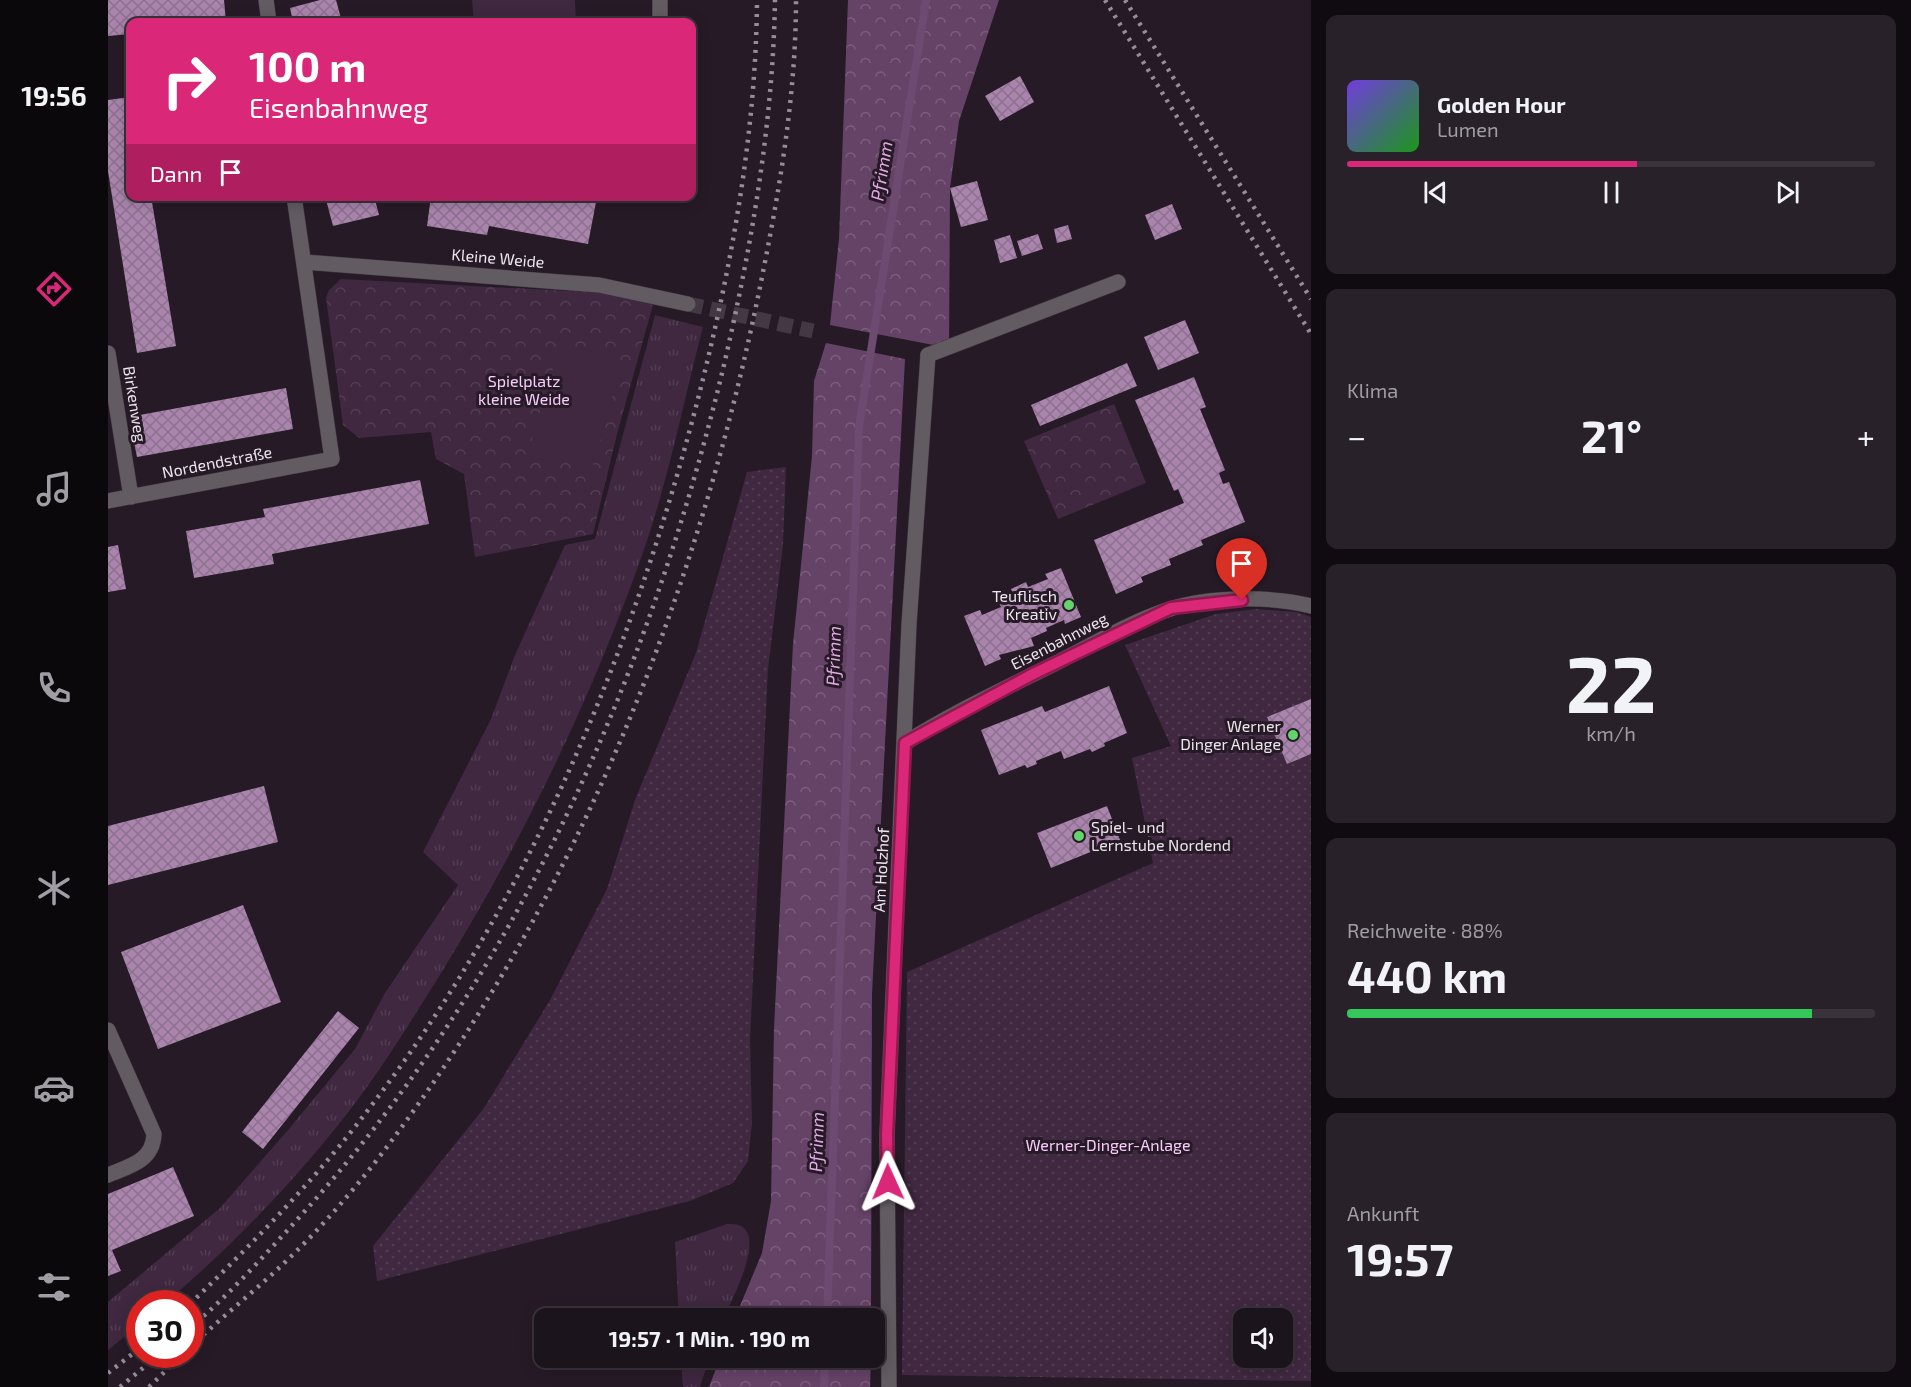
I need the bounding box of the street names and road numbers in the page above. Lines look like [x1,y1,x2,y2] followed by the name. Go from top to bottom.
[451,244,545,271] street label: Kleine Weide
[120,365,151,443] street label: Birkenweg
[160,442,274,481] street label: Nordendstraße
[1007,608,1110,673] street label: Eisenbahnweg
[869,826,892,913] street label: Am Holzhof

